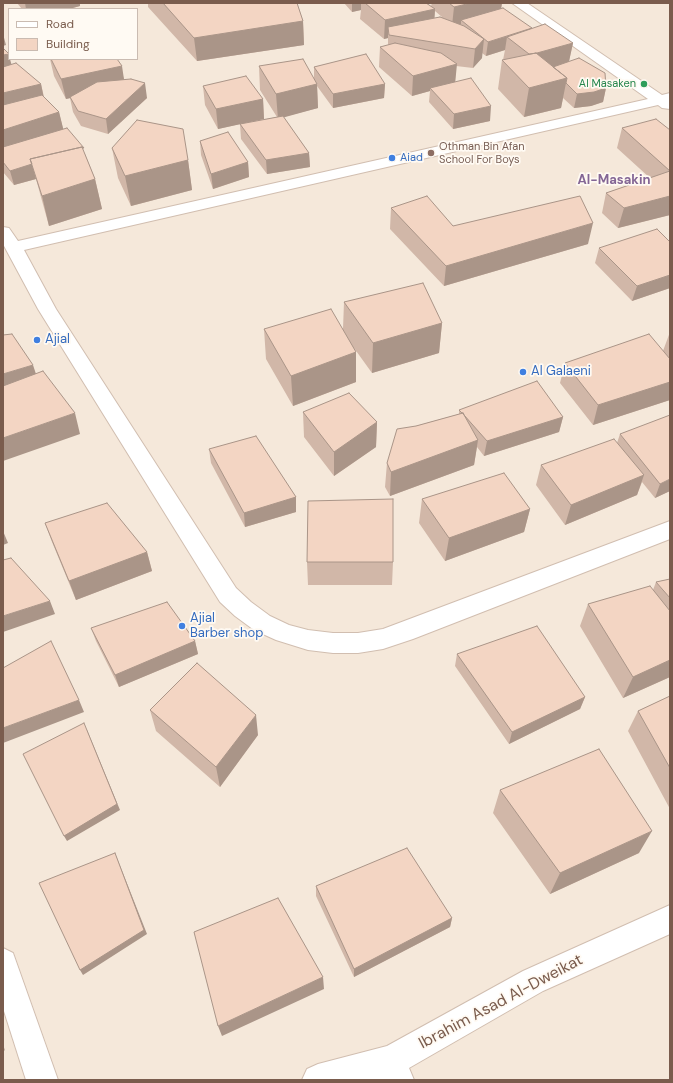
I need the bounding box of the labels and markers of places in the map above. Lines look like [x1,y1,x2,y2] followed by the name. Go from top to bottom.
[579,77,636,91] place label: Al Masaken
[639,79,649,89] marker: Al Masaken
[439,140,525,166] place label: Othman Bin Afan School For Boys
[426,148,436,158] marker: Othman Bin Afan School For Boys
[400,151,423,165] place label: Aiad
[387,153,397,163] marker: Aiad
[45,332,70,348] place label: Ajial
[32,335,42,345] marker: Ajial
[531,364,591,380] place label: Al Galaeni
[518,367,528,377] marker: Al Galaeni
[190,611,263,642] place label: Ajial Barber shop
[177,621,187,631] marker: Ajial Barber shop

